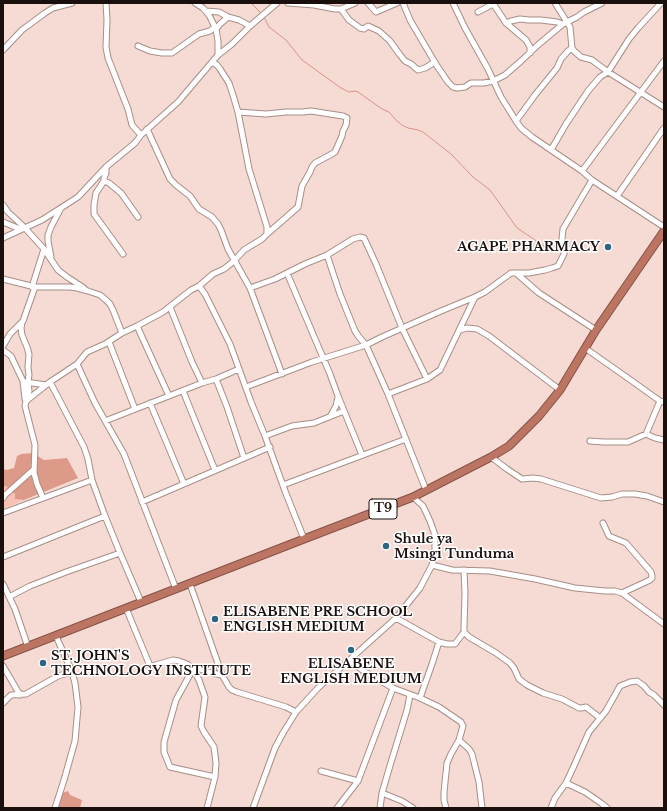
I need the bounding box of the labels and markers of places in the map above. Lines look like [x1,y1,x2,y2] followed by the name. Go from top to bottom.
[457,239,600,255] place label: AGAPE PHARMACY
[603,242,613,252] marker: AGAPE PHARMACY
[394,531,514,562] place label: Shule ya Msingi Tunduma
[381,541,391,551] marker: Shule ya Msingi Tunduma
[223,604,412,635] place label: ELISABENE PRE SCHOOL ENGLISH MEDIUM
[210,614,220,624] marker: ELISABENE PRE SCHOOL ENGLISH MEDIUM
[346,645,356,655] marker: ELISABENE ENGLISH MEDIUM
[51,648,251,679] place label: ST. JOHN'S TECHNOLOGY INSTITUTE
[280,656,422,687] place label: ELISABENE ENGLISH MEDIUM
[38,658,48,668] marker: ST. JOHN'S TECHNOLOGY INSTITUTE

